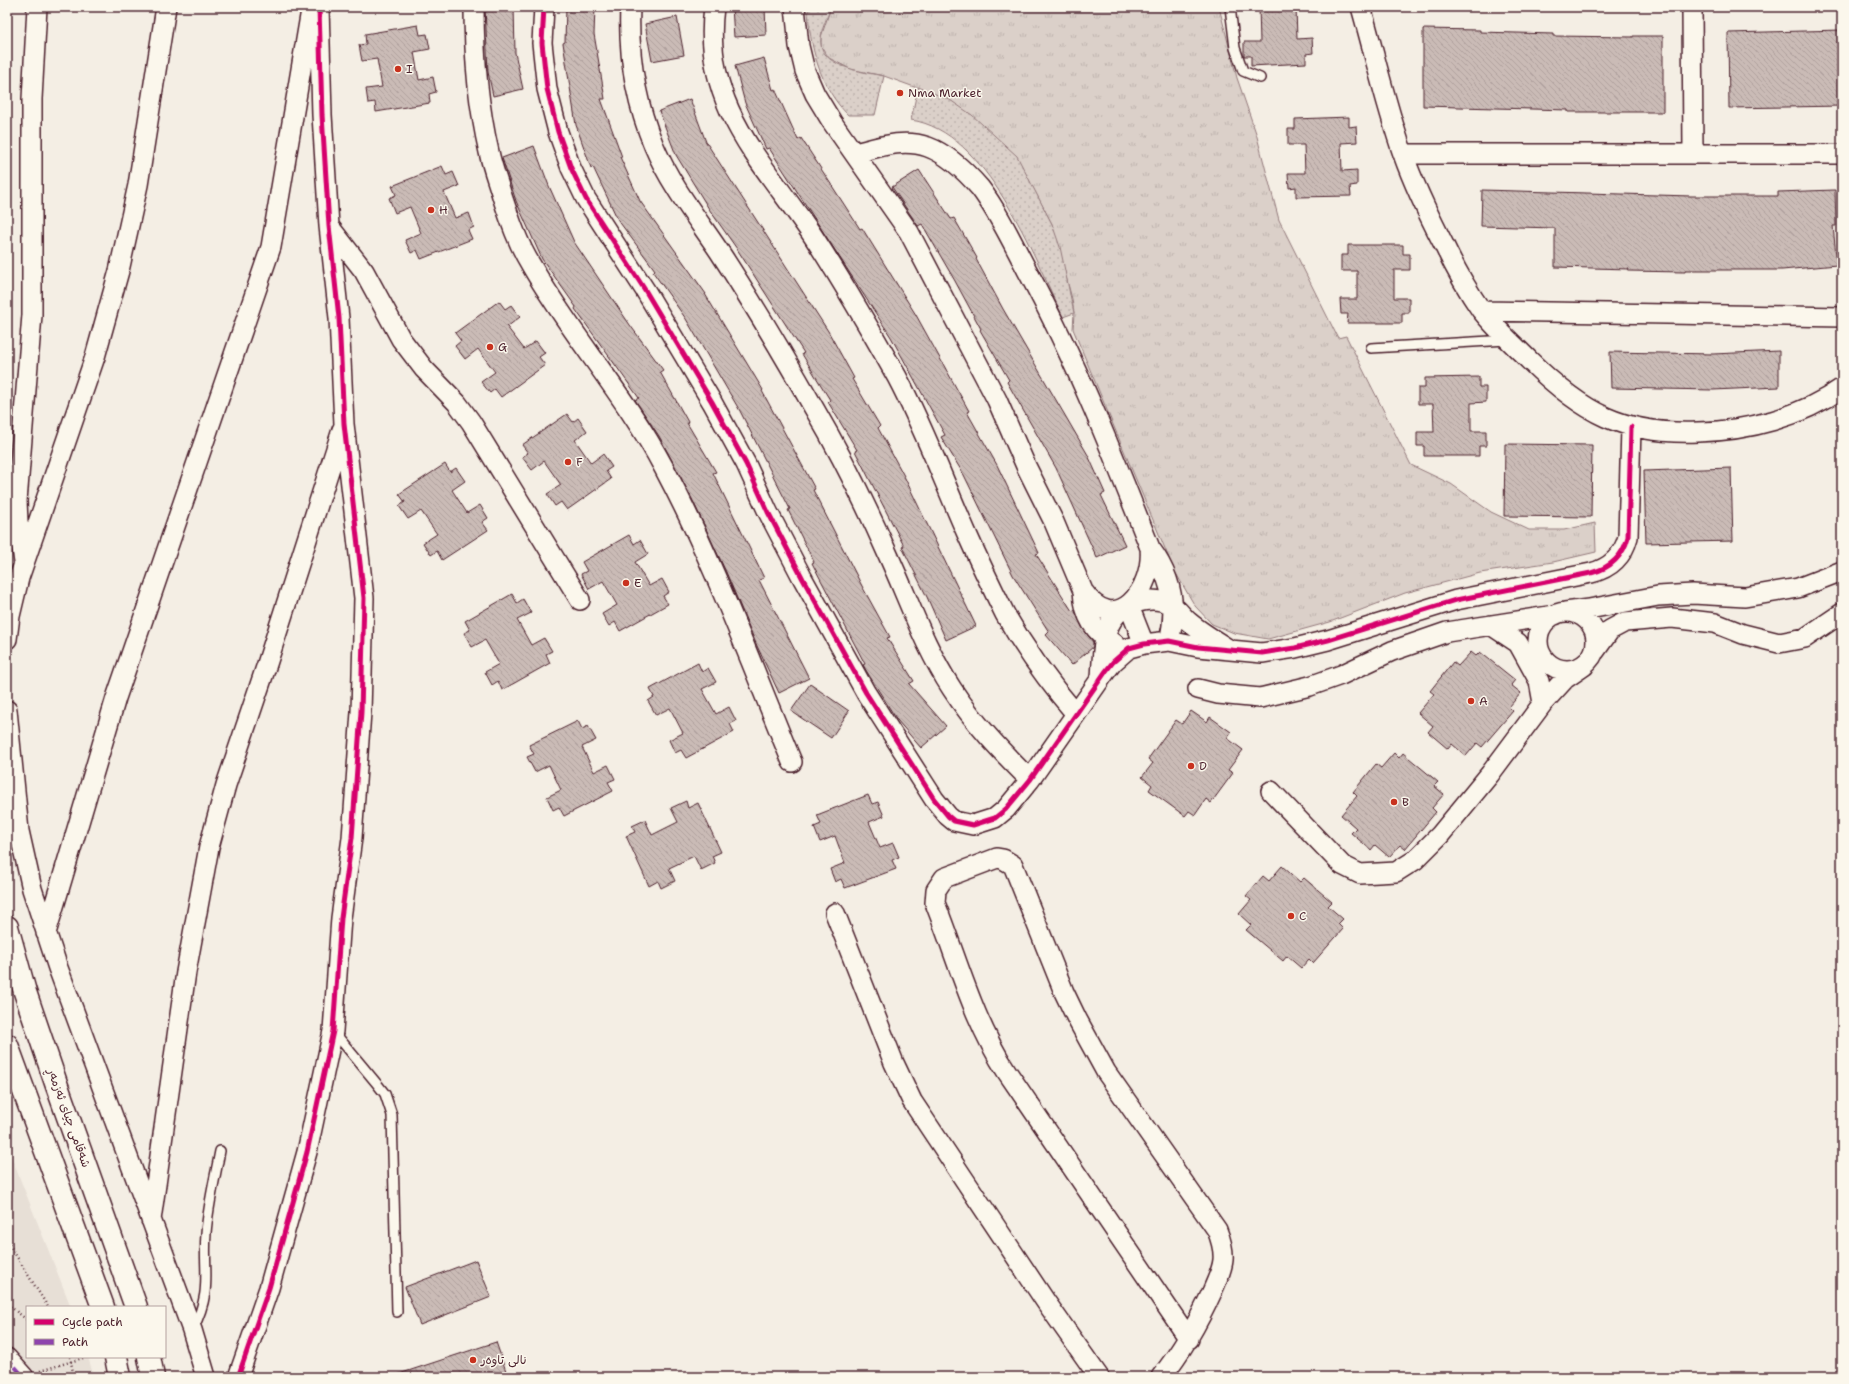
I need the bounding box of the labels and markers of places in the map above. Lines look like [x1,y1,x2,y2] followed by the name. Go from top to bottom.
[406,61,413,77] place label: I
[393,64,403,74] marker: I
[908,85,981,101] place label: Nma Market
[895,88,905,98] marker: Nma Market
[439,202,448,218] place label: H
[426,205,436,215] marker: H
[498,339,507,355] place label: G
[485,342,495,352] marker: G
[576,454,583,470] place label: F
[563,457,573,467] marker: F
[634,575,642,591] place label: E
[621,578,631,588] marker: E
[1479,693,1488,709] place label: A
[1466,696,1476,706] marker: A
[1199,758,1207,774] place label: D
[1186,761,1196,771] marker: D
[1402,794,1409,810] place label: B
[1389,797,1399,807] marker: B
[1299,908,1306,924] place label: C
[1286,911,1296,921] marker: C
[480,1352,526,1368] place label: نالی تاوەر
[468,1355,478,1365] marker: نالی تاوەر

